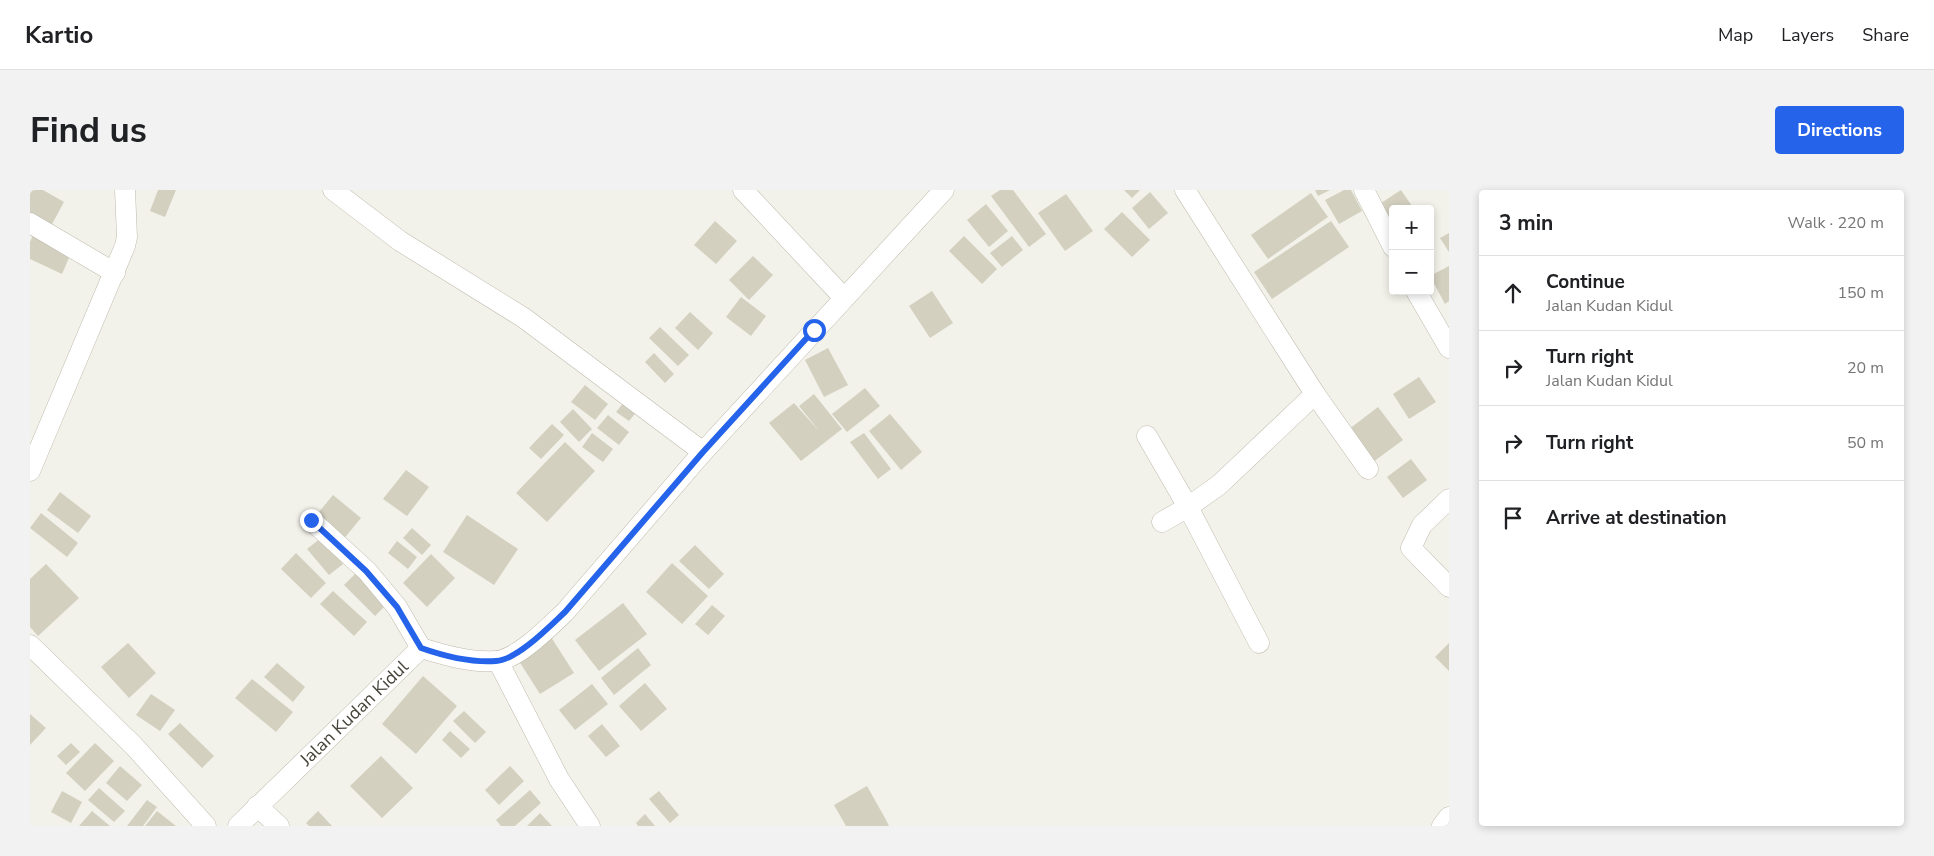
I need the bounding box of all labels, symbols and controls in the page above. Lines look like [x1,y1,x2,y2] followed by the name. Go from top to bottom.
[25,19,93,51] text: Kartio
[1718,23,1753,47] text: Map
[1781,23,1834,47] text: Layers
[1862,23,1909,47] text: Share
[1775,106,1904,154] button: Directions
[30,107,147,154] text: Find us
[1389,205,1434,295] map controls
[1389,205,1434,250] button: +
[1499,209,1553,237] text: 3 min
[1788,212,1884,234] text: Walk · 220 m
[1389,250,1434,295] button: −
[1546,269,1625,295] text: Continue
[1499,279,1527,307] icon: ahead
[1837,282,1884,304] text: 150 m
[1546,295,1673,317] text: Jalan Kudan Kidul
[803,319,826,342] route start
[1546,344,1633,370] text: Turn right
[1499,354,1527,382] icon: right
[1847,357,1884,379] text: 20 m
[1546,370,1673,392] text: Jalan Kudan Kidul
[1499,429,1527,457] icon: right
[1546,430,1633,456] text: Turn right
[1847,432,1884,454] text: 50 m
[1499,504,1527,532] icon: arrive
[1546,505,1727,531] text: Arrive at destination
[300,509,323,532] route end
[294,654,414,772] street label: Jalan Kudan Kidul

